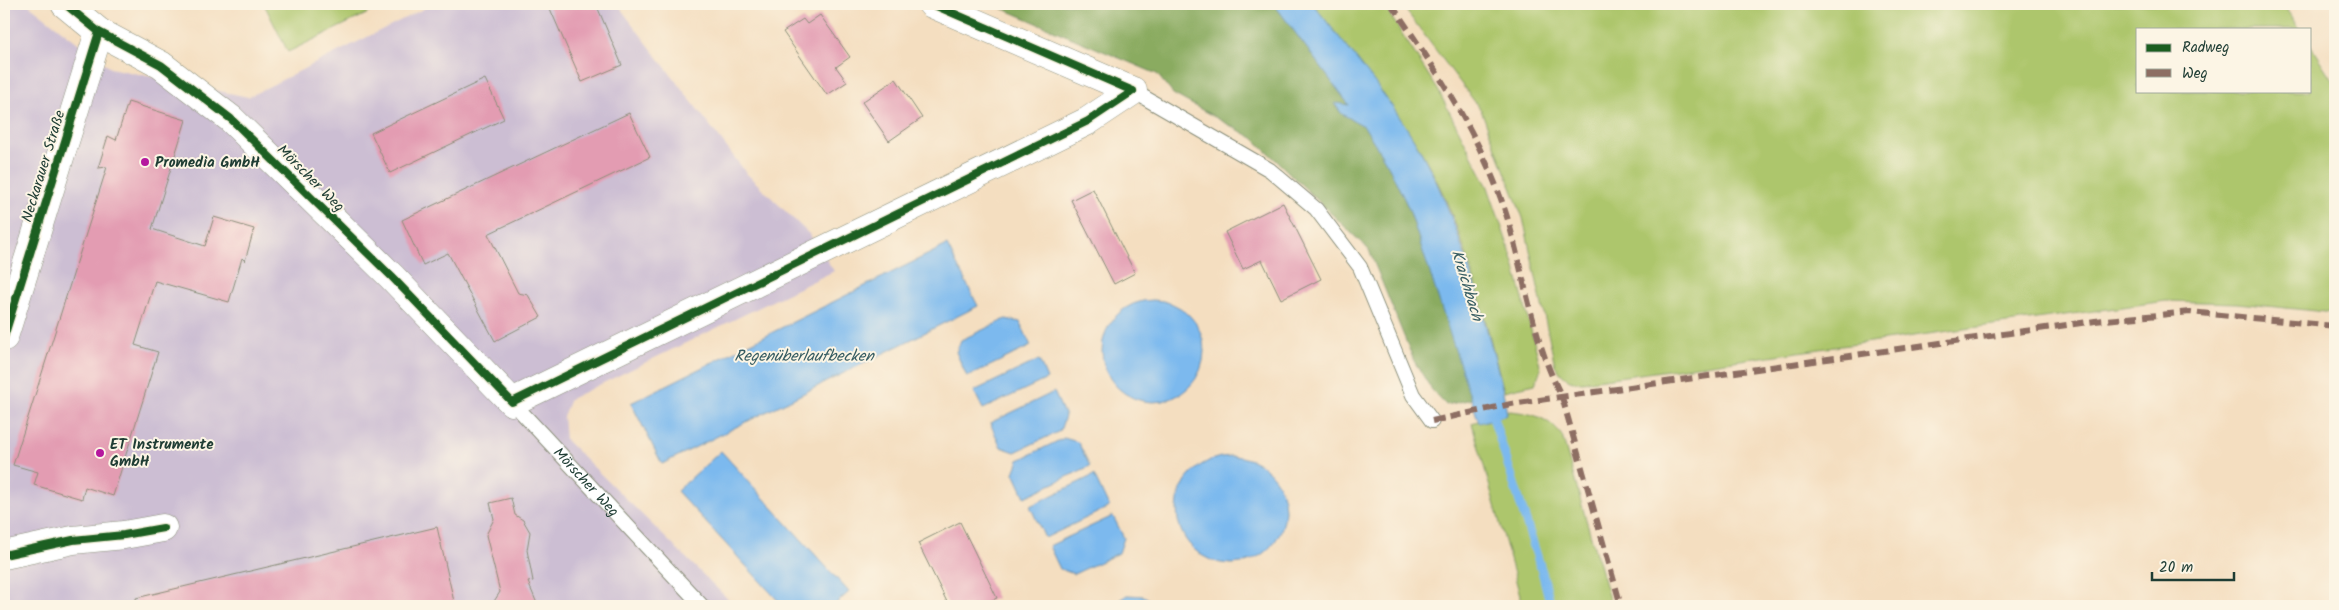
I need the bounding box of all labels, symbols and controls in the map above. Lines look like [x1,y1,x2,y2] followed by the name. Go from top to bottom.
[2136,28,2312,92] legend
[2182,36,2229,60] text: Radweg
[2182,62,2208,86] text: Weg
[16,107,72,225] street label: Neckarauer Straße
[271,139,350,218] street label: Mörscher Weg
[155,151,260,175] place label: Promedia GmbH
[139,156,151,168] marker: Promedia GmbH
[1444,247,1490,326] water label: Kraichbach
[734,344,875,369] water label: Regenüberlaufbecken
[110,433,214,474] place label: ET Instrumente GmbH
[547,442,624,523] street label: Mörscher Weg
[94,447,106,459] marker: ET Instrumente GmbH
[2152,550,2234,582] scale bar
[2159,556,2193,580] text: 20 m

